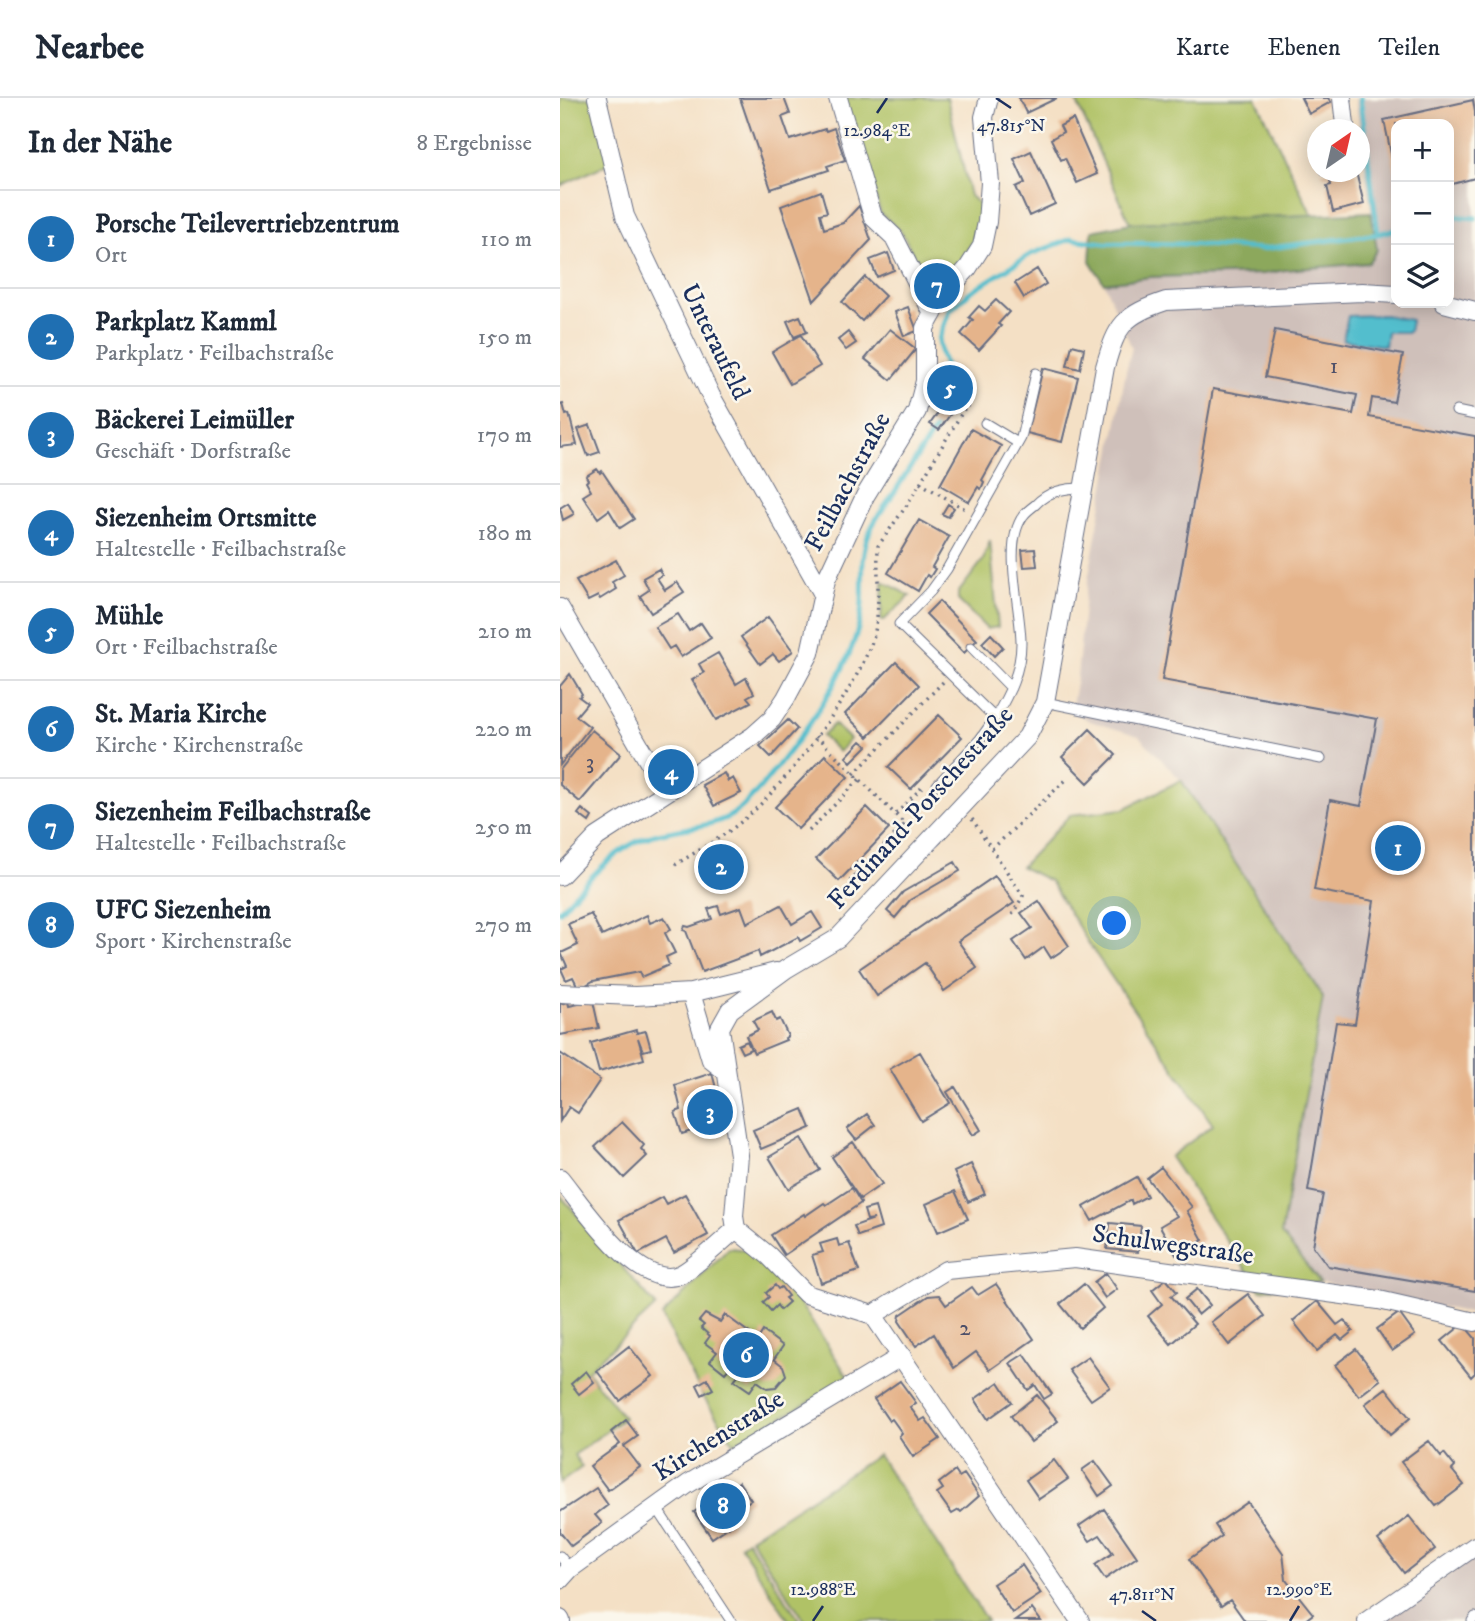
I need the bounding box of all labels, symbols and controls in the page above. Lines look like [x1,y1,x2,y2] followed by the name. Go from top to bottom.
[35,28,144,69] text: Nearbee
[1176,33,1229,63] text: Karte
[1267,33,1341,63] text: Ebenen
[1379,33,1440,63] text: Teilen
[977,115,1045,137] text: 47.815°N
[1307,119,1370,182] north arrow
[1391,119,1454,308] map controls
[1391,119,1454,182] button: +
[844,120,911,142] text: 12.984°E
[28,125,172,162] text: In der Nähe
[416,129,532,158] text: 8 Ergebnisse
[1391,182,1454,245] button: −
[95,208,400,241] text: Porsche Teilevertriebzentrum
[47,225,55,254] text: 1
[481,225,532,254] text: 110 m
[95,241,127,270] text: Ort
[1391,245,1454,308] button: layers
[914,260,960,312] pin: 7
[673,279,757,405] street label: Unteraufeld
[95,306,277,339] text: Parkplatz Kamml
[45,323,57,352] text: 2
[478,323,532,352] text: 150 m
[95,339,334,368] text: Parkplatz · Feilbachstraße
[1330,352,1338,381] house number: 1
[927,362,973,414] pin: 5
[95,404,294,437] text: Bäckerei Leimüller
[798,407,898,557] street label: Feilbachstraße
[47,421,55,450] text: 3
[477,421,532,450] text: 170 m
[95,437,291,466] text: Geschäft · Dorfstraße
[95,502,317,535] text: Siezenheim Ortsmitte
[44,519,58,548] text: 4
[477,519,532,548] text: 180 m
[95,535,346,564] text: Haltestelle · Feilbachstraße
[95,600,163,633] text: Mühle
[45,617,57,646] text: 5
[478,617,532,646] text: 210 m
[95,633,278,662] text: Ort · Feilbachstraße
[95,698,267,731] text: St. Maria Kirche
[821,700,1021,916] street label: Ferdinand-Porschestraße
[45,715,57,744] text: 6
[475,715,532,744] text: 220 m
[95,731,303,760] text: Kirche · Kirchenstraße
[648,746,694,798] pin: 4
[586,748,594,777] house number: 3
[95,796,371,829] text: Siezenheim Feilbachstraße
[45,813,57,842] text: 7
[475,813,532,842] text: 250 m
[1375,822,1421,874] pin: 1
[95,829,346,858] text: Haltestelle · Feilbachstraße
[698,841,744,893] pin: 2
[95,894,271,927] text: UFC Siezenheim
[1097,906,1131,940] your location
[45,911,57,940] text: 8
[475,911,532,940] text: 270 m
[95,927,292,956] text: Sport · Kirchenstraße
[687,1086,733,1138] pin: 3
[1090,1217,1256,1273] street label: Schulwegstraße
[959,1314,971,1343] house number: 2
[723,1329,769,1381] pin: 6
[648,1383,790,1489] street label: Kirchenstraße
[700,1480,746,1532] pin: 8
[790,1579,856,1601] text: 12.988°E
[1266,1579,1332,1601] text: 12.990°E
[1109,1584,1175,1606] text: 47.811°N

